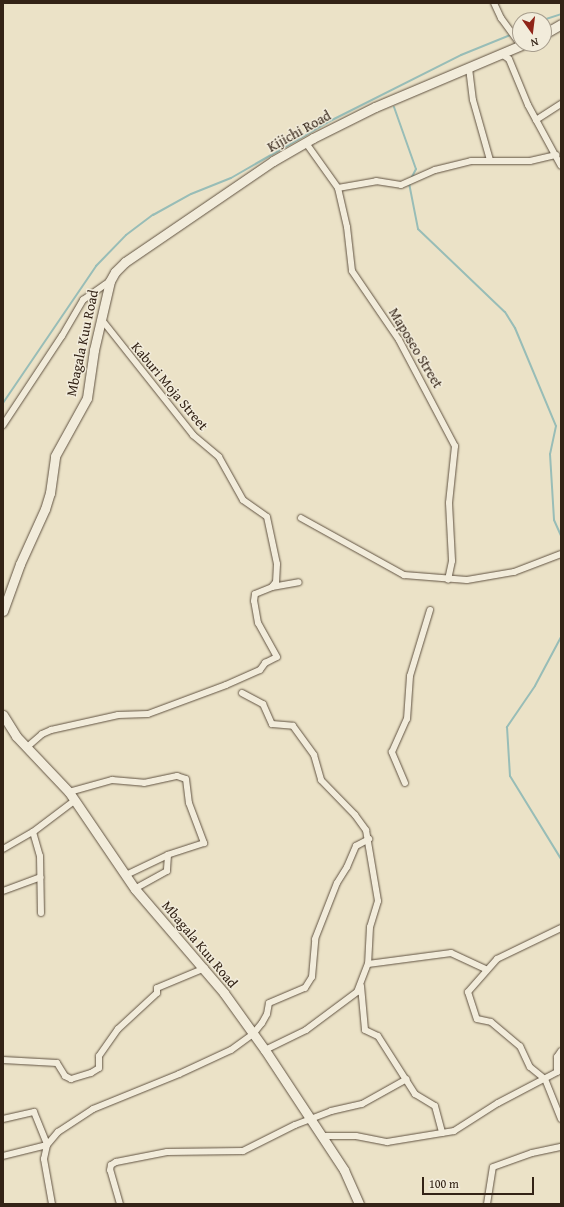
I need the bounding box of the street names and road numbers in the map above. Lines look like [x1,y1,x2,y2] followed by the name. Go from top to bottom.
[264,107,334,155] street label: Kijichi Road
[63,288,101,398] street label: Mbagala Kuu Road
[385,305,447,391] street label: Maposeo Street
[128,338,212,434] street label: Kaburi Moja Street
[159,897,241,991] street label: Mbagala Kuu Road

